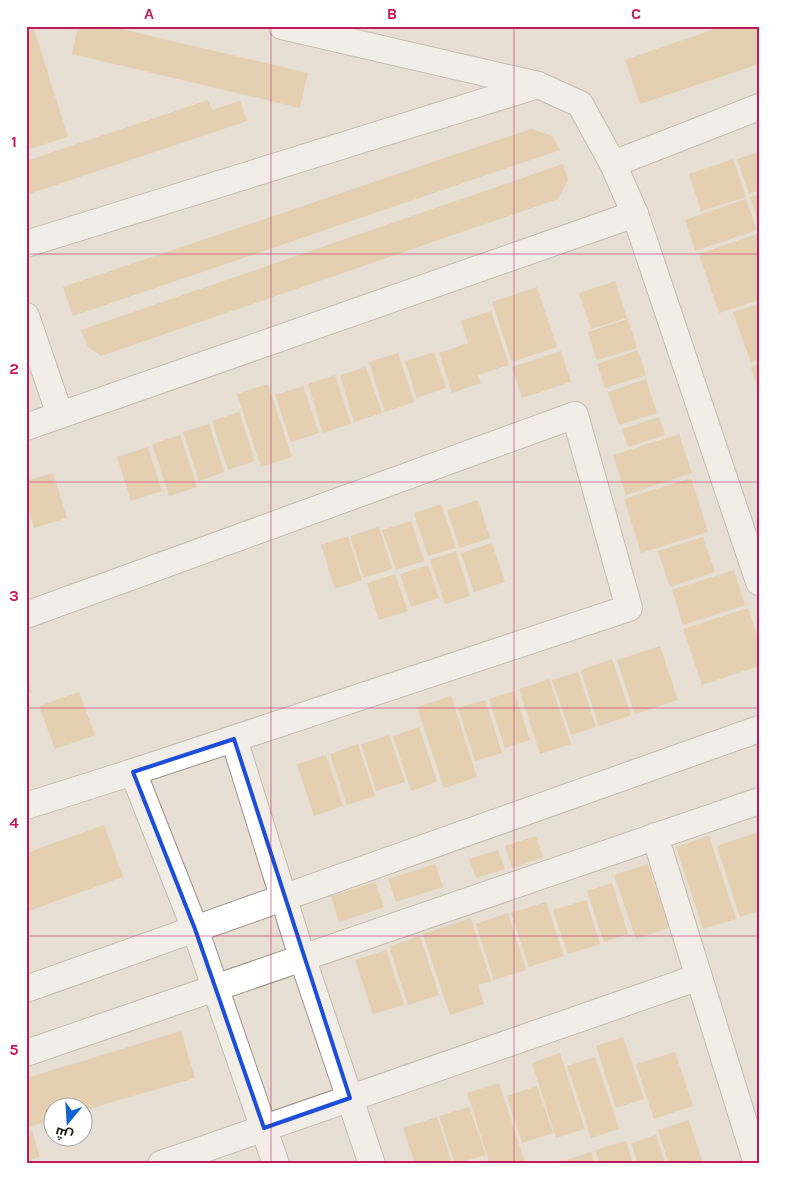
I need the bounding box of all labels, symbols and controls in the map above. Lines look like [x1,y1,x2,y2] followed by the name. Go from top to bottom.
[144,4,154,23] text: A
[387,4,397,23] text: B
[631,4,641,23] text: C
[11,132,17,151] text: 1
[9,359,19,378] text: 2
[9,586,19,605] text: 3
[9,813,19,832] text: 4
[9,1040,19,1059] text: 5
[42,1098,92,1148] north arrow
[53,1123,75,1145] text: ش

